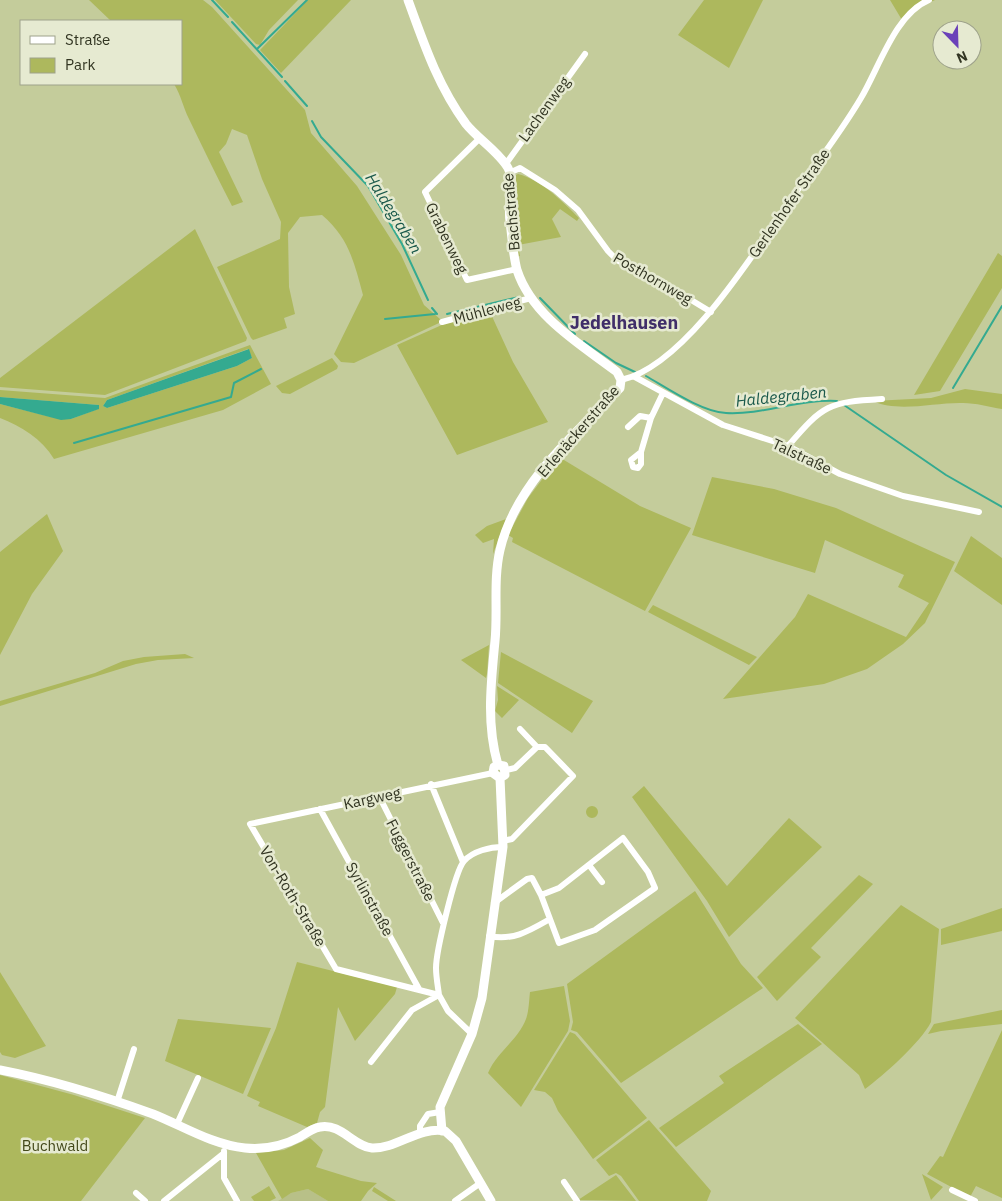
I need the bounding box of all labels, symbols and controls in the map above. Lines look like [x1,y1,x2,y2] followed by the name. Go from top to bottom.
[20,20,182,85] legend
[932,20,982,70] north arrow
[65,30,110,49] text: Straße
[954,47,970,67] text: N
[65,55,95,74] text: Park
[514,73,574,145] street label: Lachenweg
[744,145,834,261] street label: Gerlenhofer Straße
[361,169,427,257] water label: Haldegraben
[498,172,524,252] street label: Bachstraße
[422,199,472,277] street label: Grabenweg
[610,248,696,308] street label: Posthornweg
[451,292,523,328] street label: Mühleweg
[570,311,678,334] district label: Jedelhausen
[533,381,623,481] street label: Erlenäckerstraße
[734,381,828,411] water label: Haldegraben
[769,434,835,478] street label: Talstraße
[342,783,402,813] street label: Kargweg
[382,816,440,904] street label: Fuggerstraße
[255,842,331,950] street label: Von-Roth-Straße
[342,859,398,939] street label: Syrlinstraße
[22,1136,88,1155] park label: Buchwald

